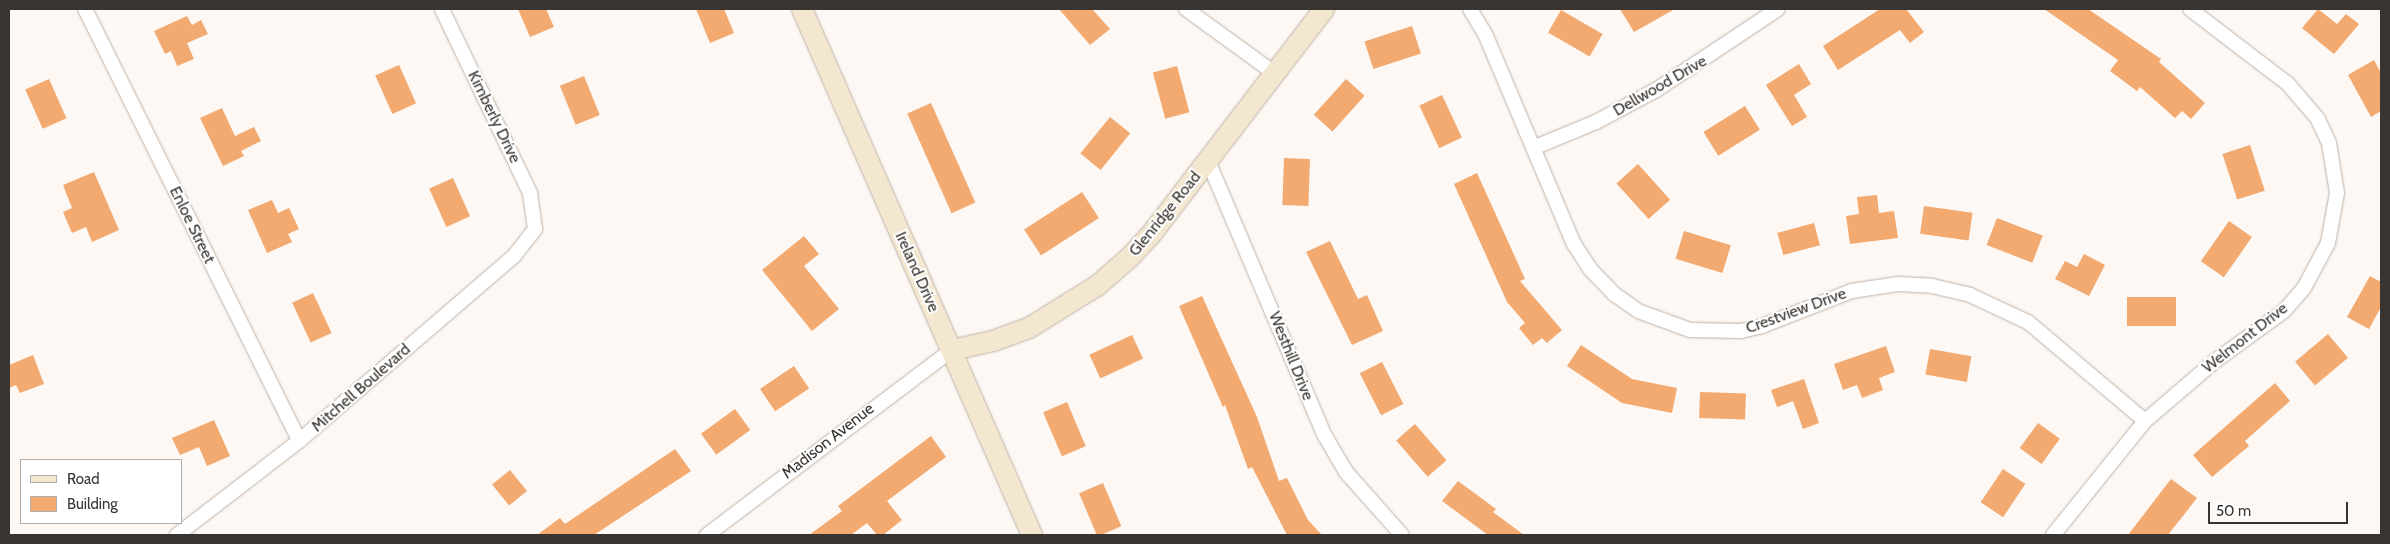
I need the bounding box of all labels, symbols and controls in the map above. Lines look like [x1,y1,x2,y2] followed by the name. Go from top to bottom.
[1610,52,1710,120] street label: Dellwood Drive
[463,68,525,166] street label: Kimberly Drive
[1125,168,1205,260] street label: Glenridge Road
[165,183,219,267] street label: Enloe Street
[891,229,943,315] street label: Ireland Drive
[1743,284,1849,338] street label: Crestview Drive
[2199,299,2291,377] street label: Welmont Drive
[1265,309,1317,403] street label: Westhill Drive
[308,340,414,436] street label: Mitchell Boulevard
[778,399,878,483] street label: Madison Avenue
[20,459,182,524] legend
[67,470,100,488] text: Road
[2210,492,2350,524] scale bar
[67,495,118,513] text: Building
[2216,502,2251,520] text: 50 m

